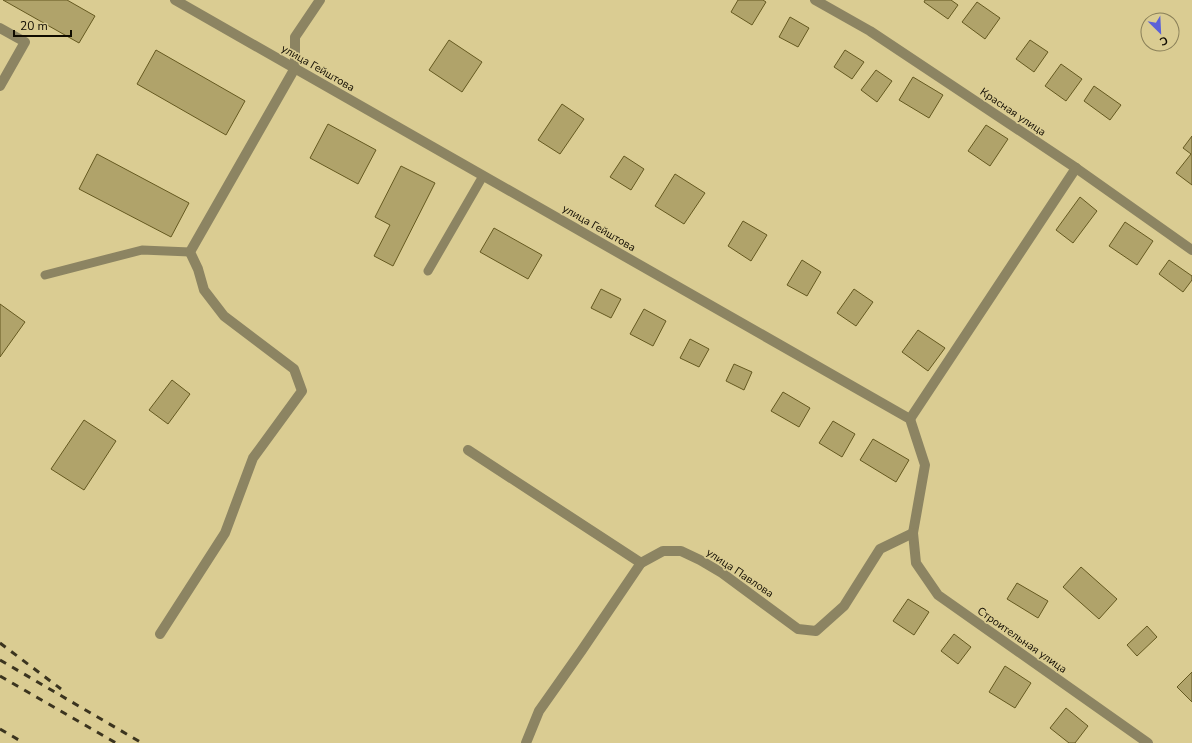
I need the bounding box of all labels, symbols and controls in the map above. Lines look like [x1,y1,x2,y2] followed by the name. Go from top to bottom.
[14,12,71,38] scale bar
[1140,12,1180,52] north arrow
[20,18,48,34] text: 20 m
[1157,32,1170,49] text: С
[279,41,357,95] street label: улица Гейштова
[977,84,1049,140] street label: Красная улица
[560,201,638,255] street label: улица Гейштова
[703,545,777,601] street label: улица Павлова
[974,603,1070,677] street label: Строительная улица

